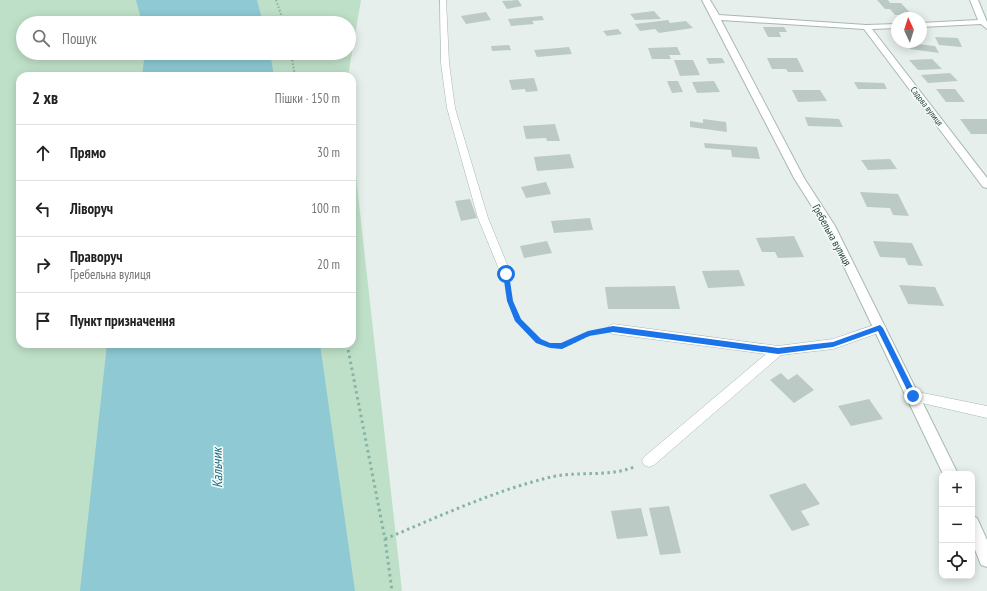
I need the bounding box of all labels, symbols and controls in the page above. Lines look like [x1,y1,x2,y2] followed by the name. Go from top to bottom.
[891,12,927,48] north arrow
[16,16,356,60] search box
[30,27,52,49] icon: search
[62,29,97,48] text: Пошук
[908,84,946,128] street label: Садова вулиця
[32,87,58,109] text: 2 хв
[275,90,340,107] text: Пішки · 150 m
[32,142,54,164] icon: ahead
[70,143,106,162] text: Прямо
[317,144,340,161] text: 30 m
[32,198,54,220] icon: left
[70,199,113,218] text: Ліворуч
[311,200,340,217] text: 100 m
[809,202,855,268] street label: Гребельна вулиця
[70,247,123,266] text: Праворуч
[32,254,54,276] icon: right
[317,256,340,273] text: 20 m
[497,265,515,283] route start
[70,266,151,283] text: Гребельна вулиця
[32,310,54,332] icon: arrive
[70,311,175,330] text: Пункт призначення
[904,387,922,405] route end
[208,446,226,488] water label: Кальчик
[939,471,975,579] map controls
[939,471,975,507] button: +
[939,507,975,543] button: −
[939,543,975,579] button: locate

